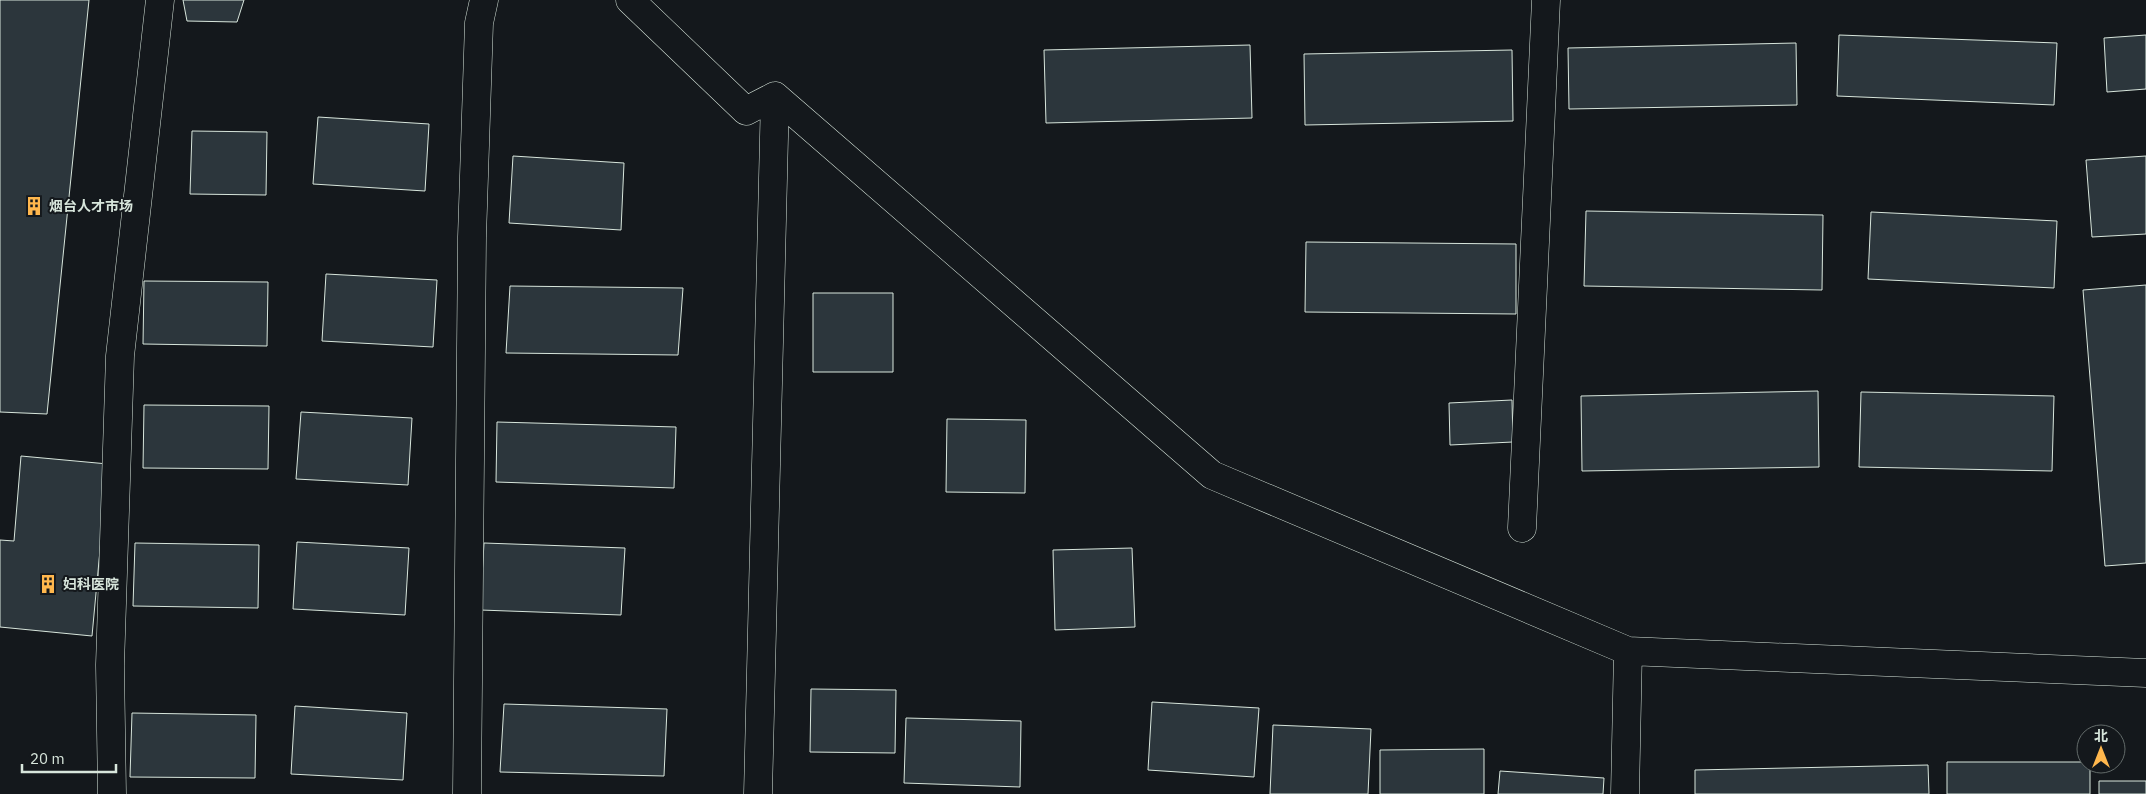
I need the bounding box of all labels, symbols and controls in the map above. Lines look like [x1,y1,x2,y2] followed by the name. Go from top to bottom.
[23,195,45,217] building icon: 烟台人才市场
[49,197,133,215] place label: 烟台人才市场
[37,573,59,595] building icon: 妇科医院
[63,575,119,593] place label: 妇科医院
[2076,724,2126,774] north arrow
[2094,727,2108,745] text: 北
[22,742,116,774] scale bar
[30,749,65,768] text: 20 m

